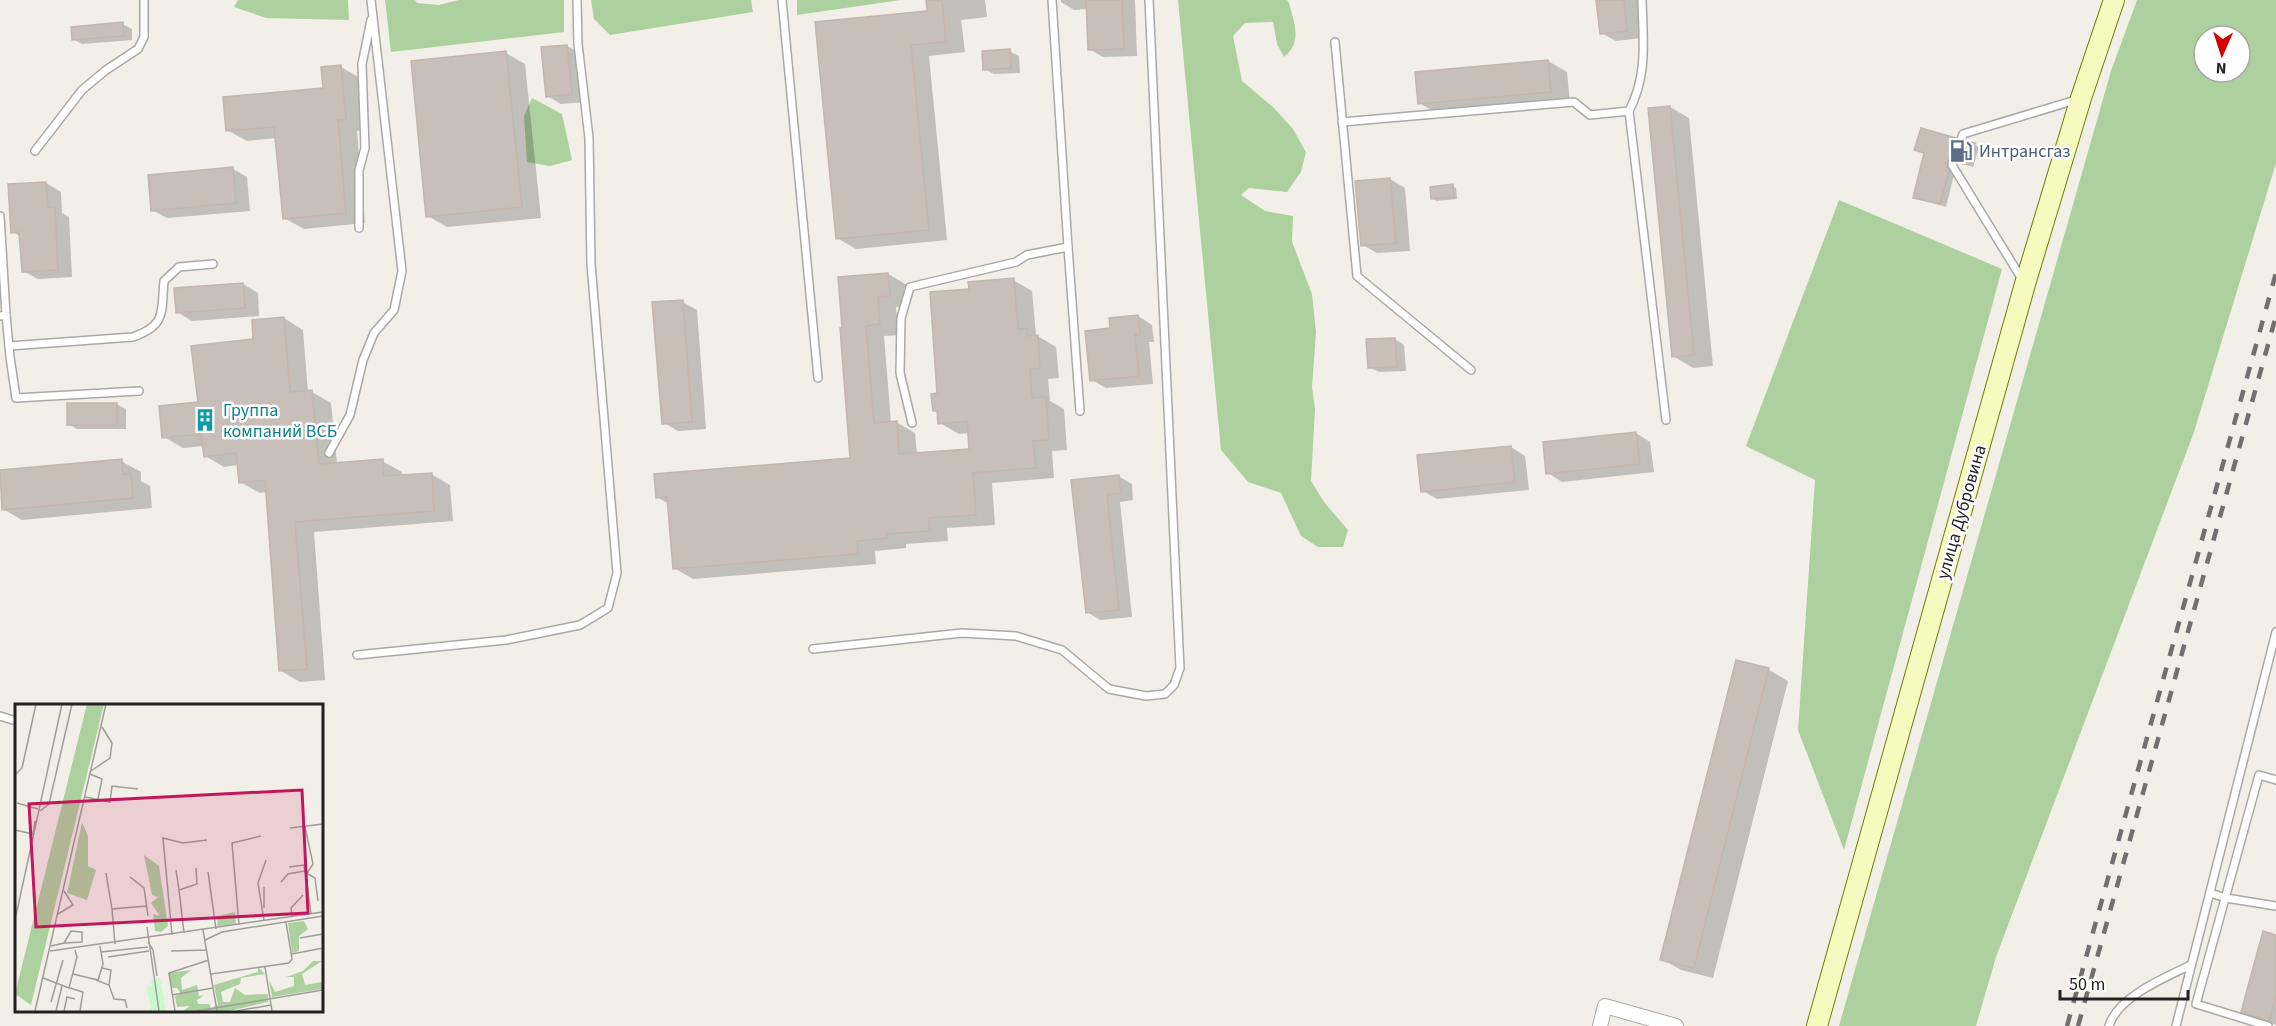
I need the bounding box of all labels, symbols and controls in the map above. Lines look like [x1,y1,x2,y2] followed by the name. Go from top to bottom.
[2192,24,2252,84] north arrow
[2215,57,2227,79] text: N
[1948,138,1974,164] fuel station icon: Интрансгаз
[1979,139,2070,164] place label: Интрансгаз
[223,398,337,444] place label: Группа компаний ВСБ
[192,407,218,433] building icon: Группа компаний ВСБ
[1930,442,1993,582] street label: улица Дубровина
[15,704,322,1011] inset map
[2060,963,2188,1001] scale bar
[2069,972,2105,997] text: 50 m

